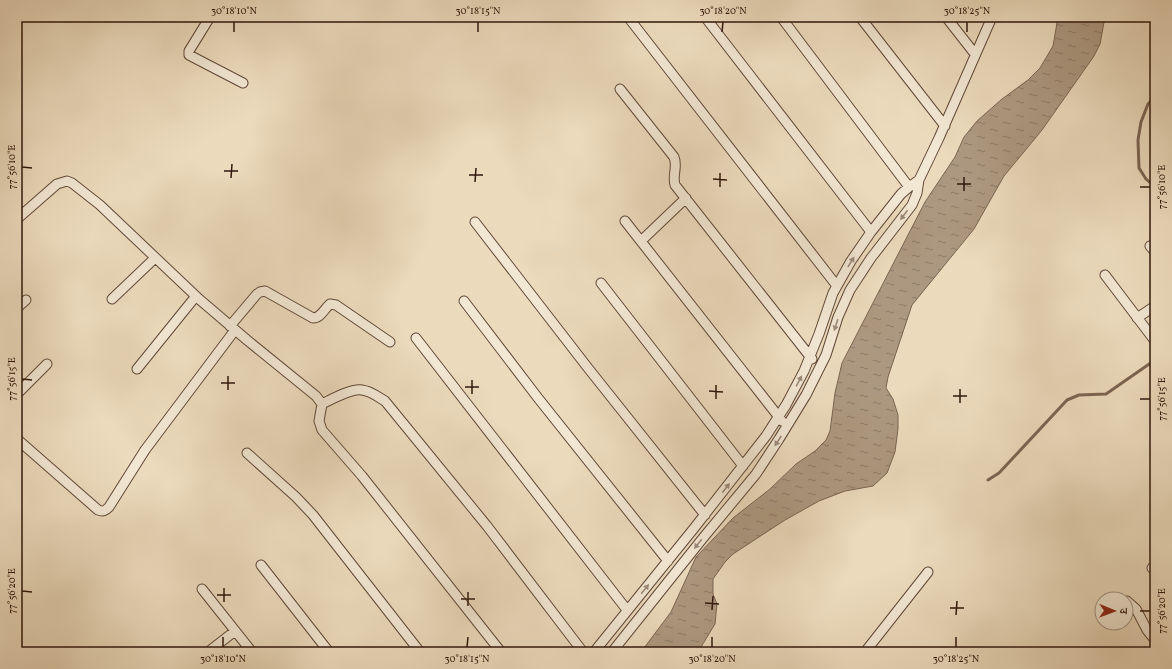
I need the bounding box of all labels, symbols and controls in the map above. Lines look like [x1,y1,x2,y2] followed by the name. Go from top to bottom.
[211,4,258,18] text: 30°18'10"N
[456,4,501,18] text: 30°18'15"N
[699,4,747,18] text: 30°18'20"N
[944,4,991,18] text: 30°18'25"N
[5,145,19,189] text: 77°56'10"E
[1155,165,1169,209] text: 77°56'10"E
[900,210,908,221] one-way arrow
[847,257,855,267] one-way arrow
[832,320,838,332] one-way arrow
[5,357,19,401] text: 77°56'15"E
[796,375,802,386] one-way arrow
[1155,377,1169,421] text: 77°56'15"E
[774,436,782,446] one-way arrow
[722,482,730,493] one-way arrow
[694,538,703,549] one-way arrow
[5,568,19,614] text: 77°56'20"E
[640,584,649,595] one-way arrow
[1155,588,1169,634] text: 77°56'20"E
[1094,591,1134,631] north arrow
[1115,607,1130,615] text: उ
[200,652,247,666] text: 30°18'10"N
[445,652,490,666] text: 30°18'15"N
[688,652,736,666] text: 30°18'20"N
[933,652,980,666] text: 30°18'25"N

